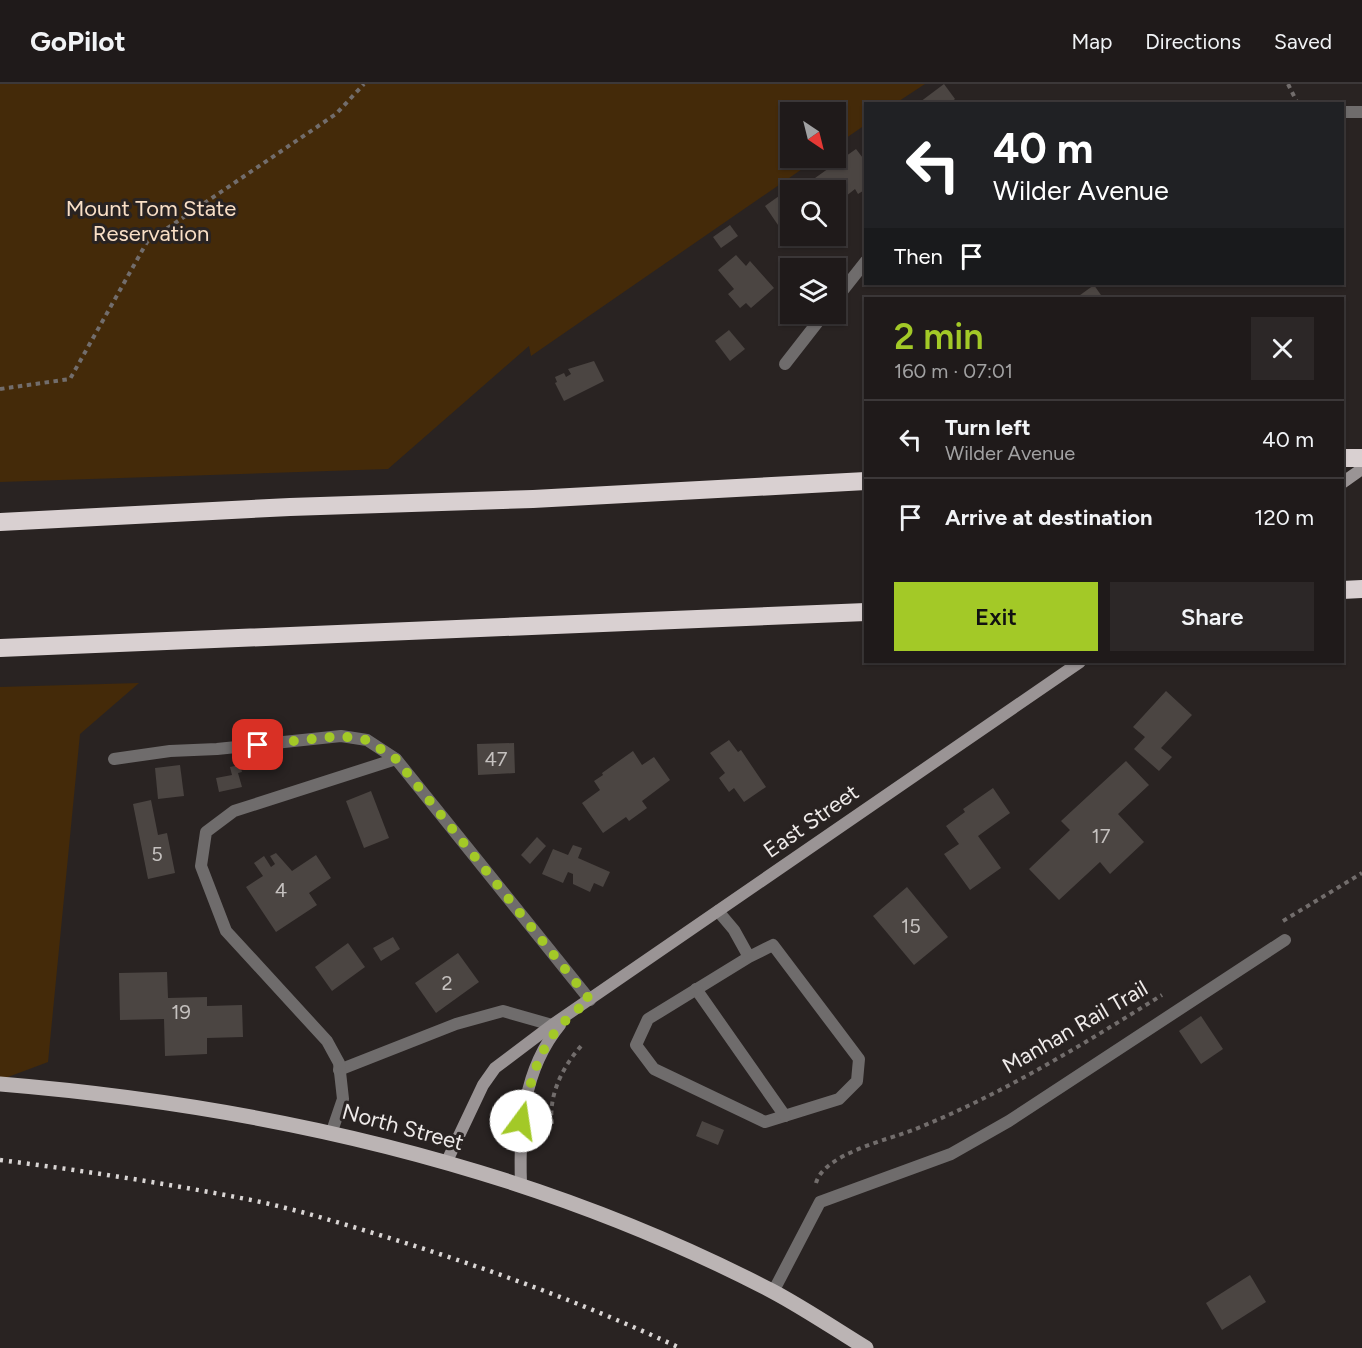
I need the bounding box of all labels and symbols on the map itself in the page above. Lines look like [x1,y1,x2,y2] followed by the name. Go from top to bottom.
[780,102,846,168] north arrow
[66,195,236,247] park label: Mount Tom State Reservation
[232,719,283,770] pin
[484,747,508,771] house number: 47
[758,778,864,864] street label: East Street
[1092,824,1111,848] house number: 17
[151,842,163,866] house number: 5
[275,878,287,902] house number: 4
[901,914,921,938] house number: 15
[441,971,453,995] house number: 2
[997,974,1153,1080] street label: Manhan Rail Trail
[171,1000,191,1024] house number: 19
[489,1089,553,1153] position arrow
[339,1098,467,1156] street label: North Street

